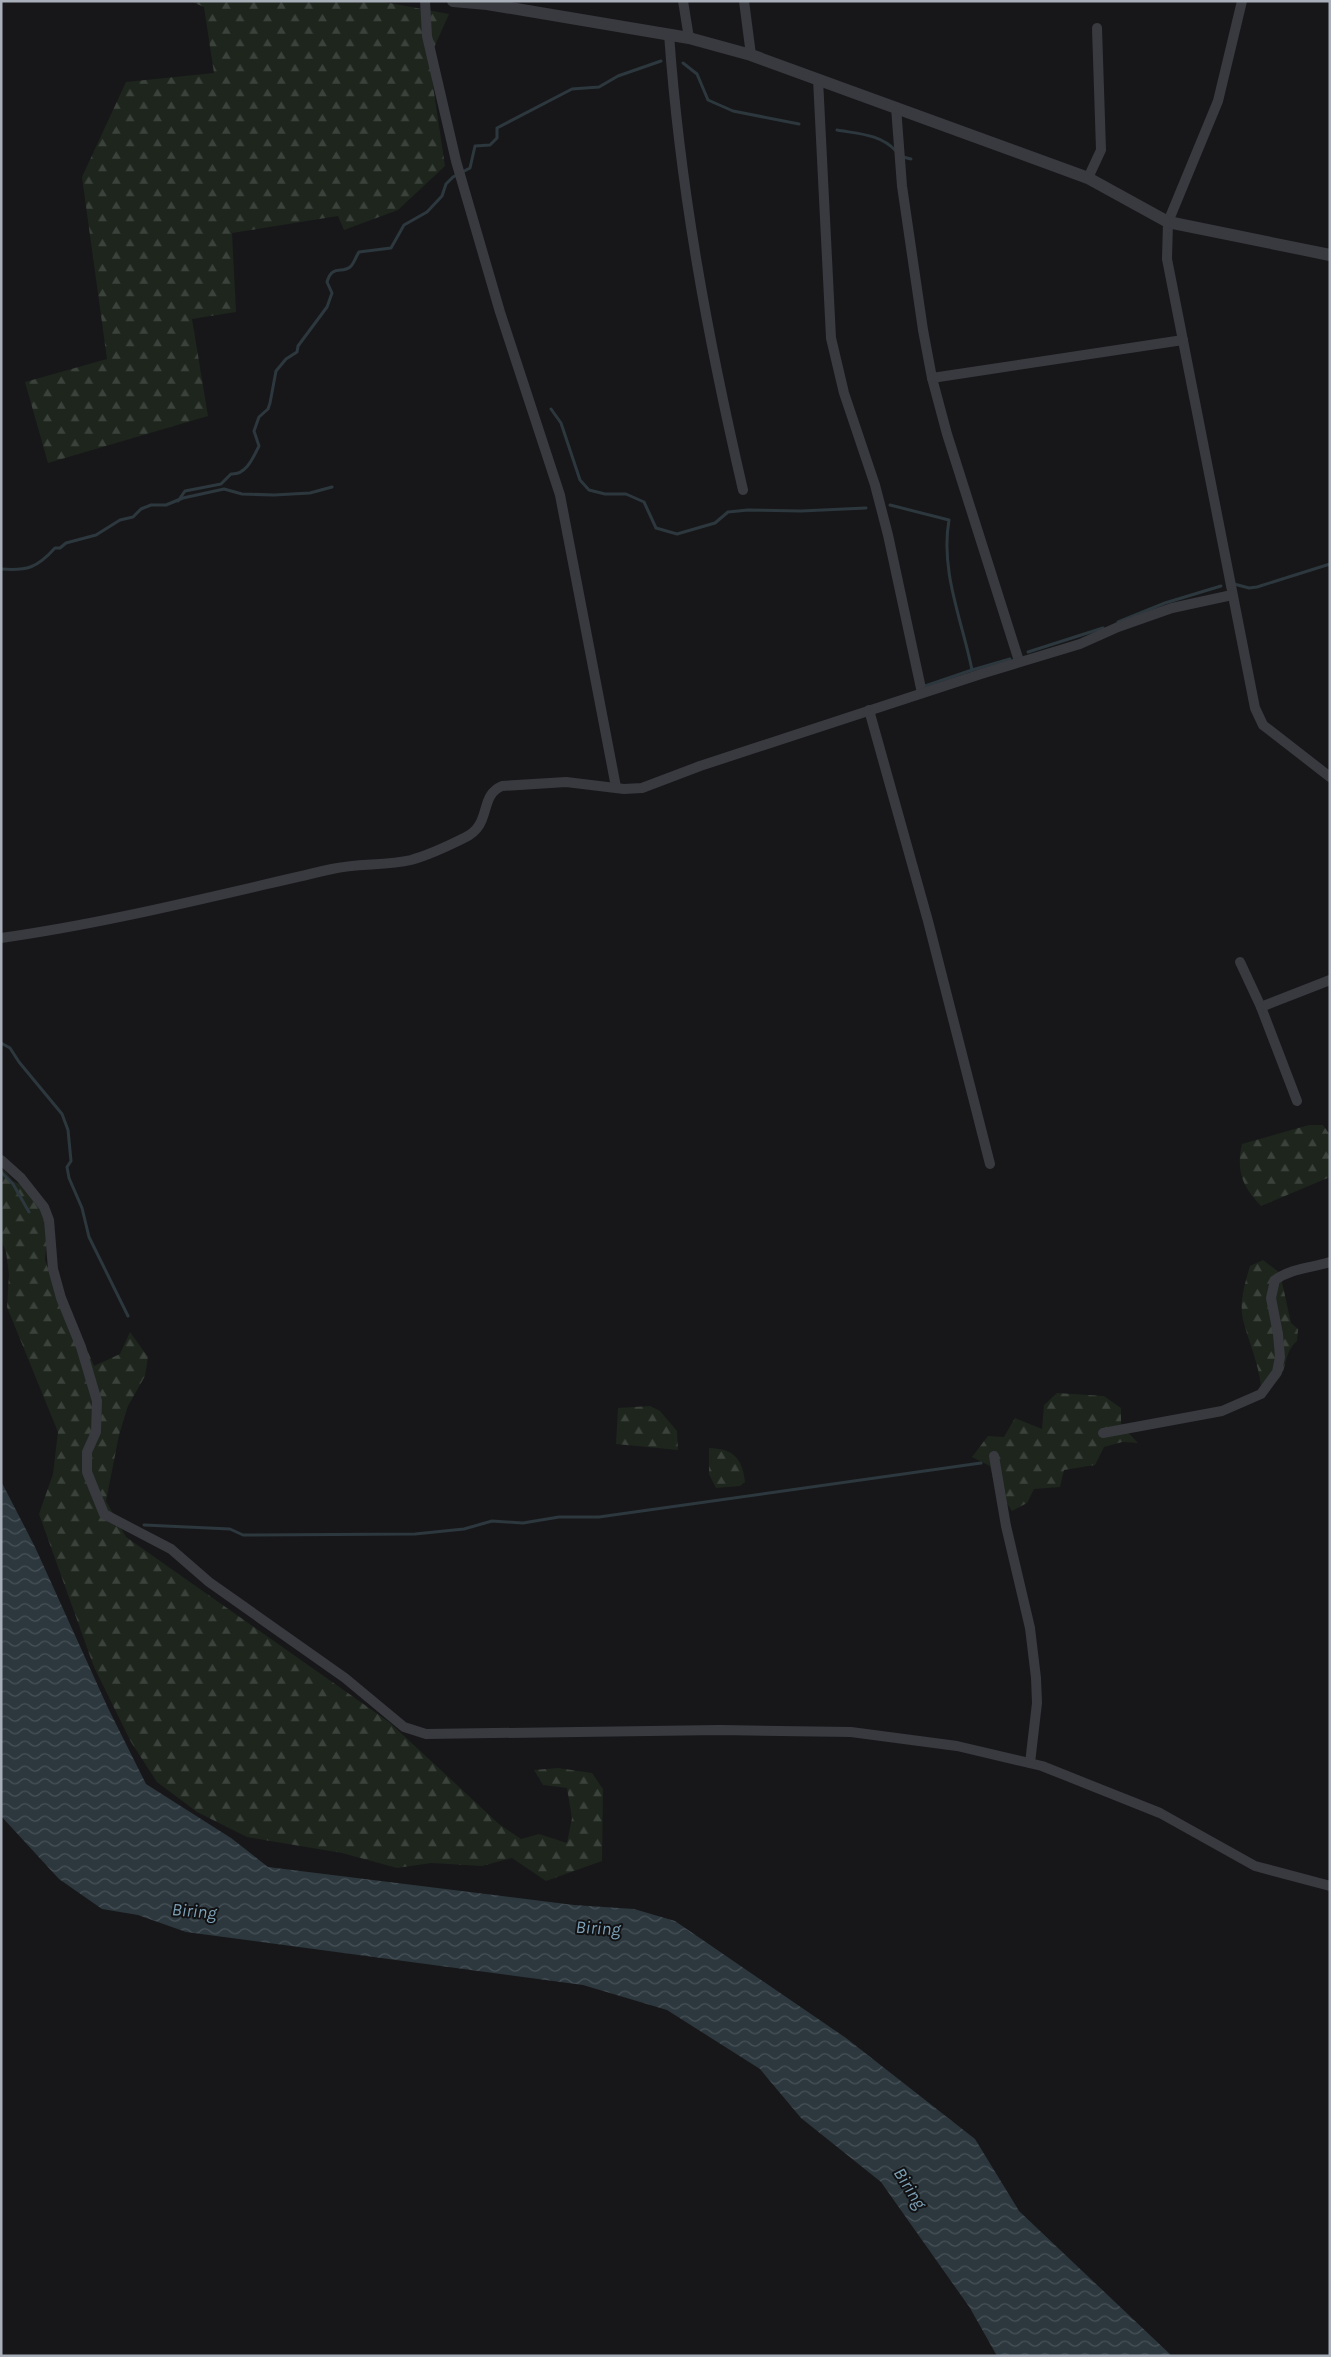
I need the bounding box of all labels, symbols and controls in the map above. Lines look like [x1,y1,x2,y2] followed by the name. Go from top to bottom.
[171,1898,218,1924] water label: Biring
[575,1916,622,1940] water label: Biring
[889,2163,932,2214] water label: Biring

